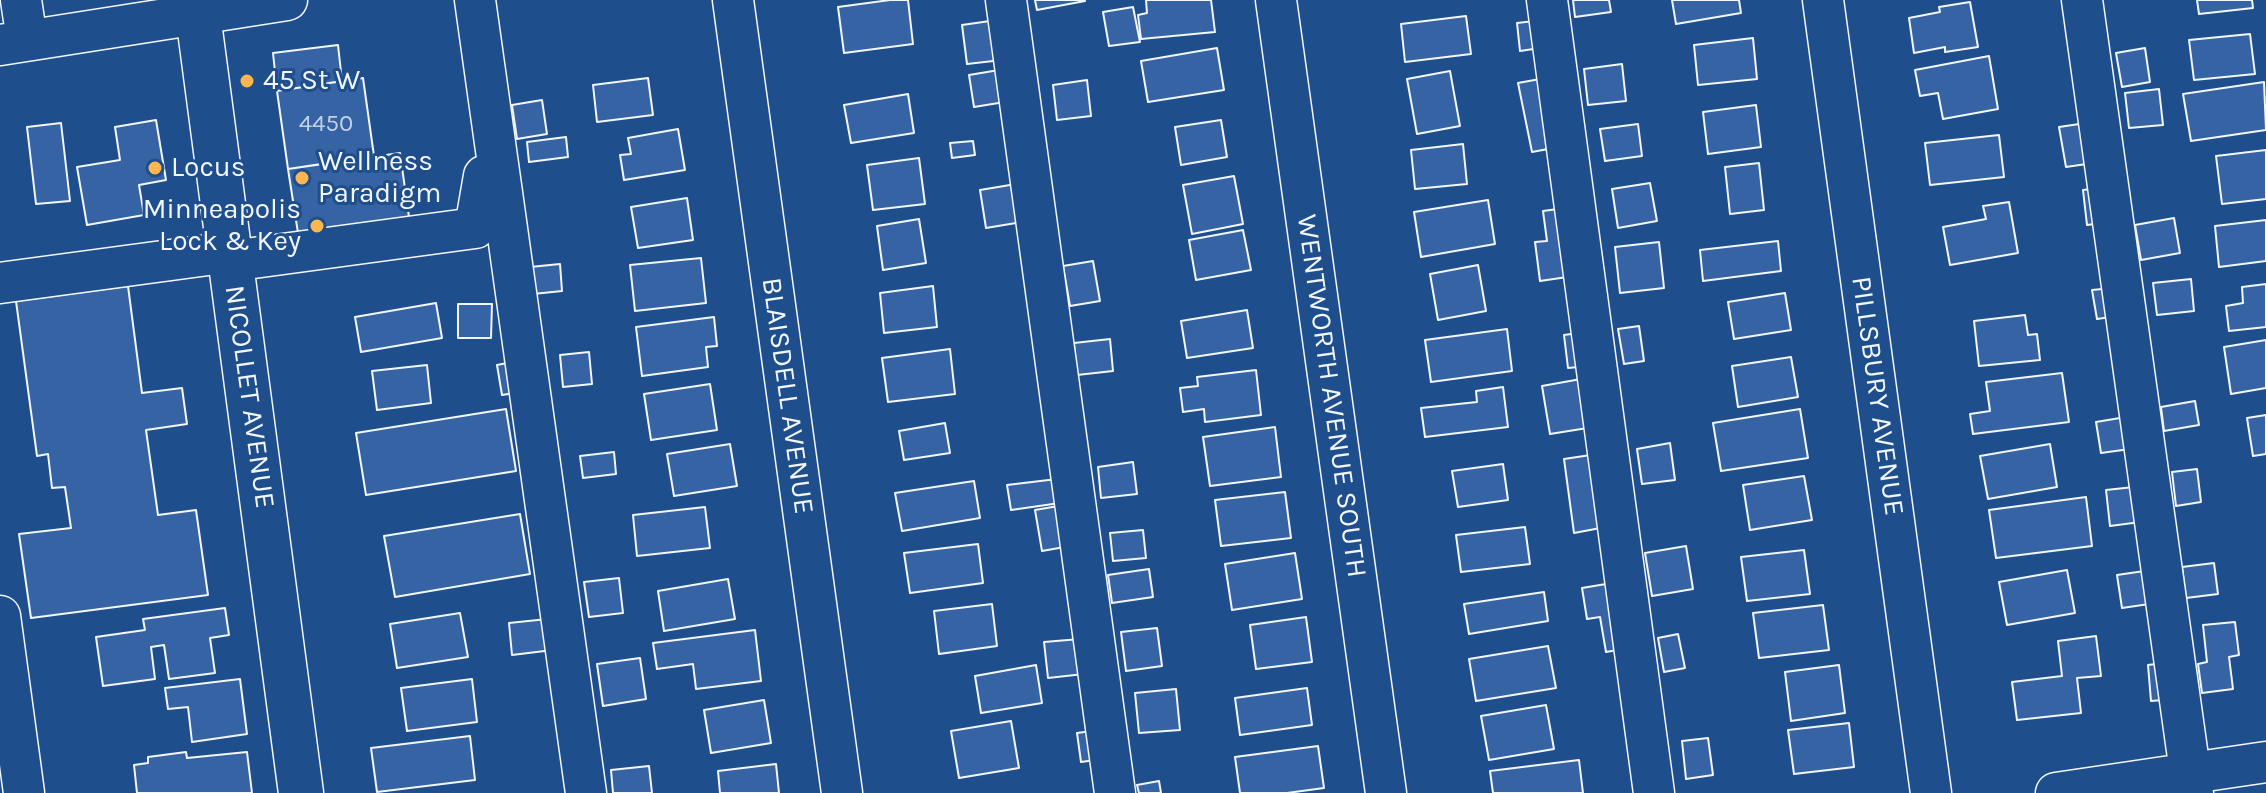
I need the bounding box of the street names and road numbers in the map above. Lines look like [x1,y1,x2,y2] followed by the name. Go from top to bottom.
[1289,212,1373,580] street label: WENTWORTH AVENUE SOUTH
[1844,274,1910,518] street label: PILLSBURY AVENUE
[754,276,820,516] street label: BLAISDELL AVENUE
[217,283,281,511] street label: NICOLLET AVENUE

